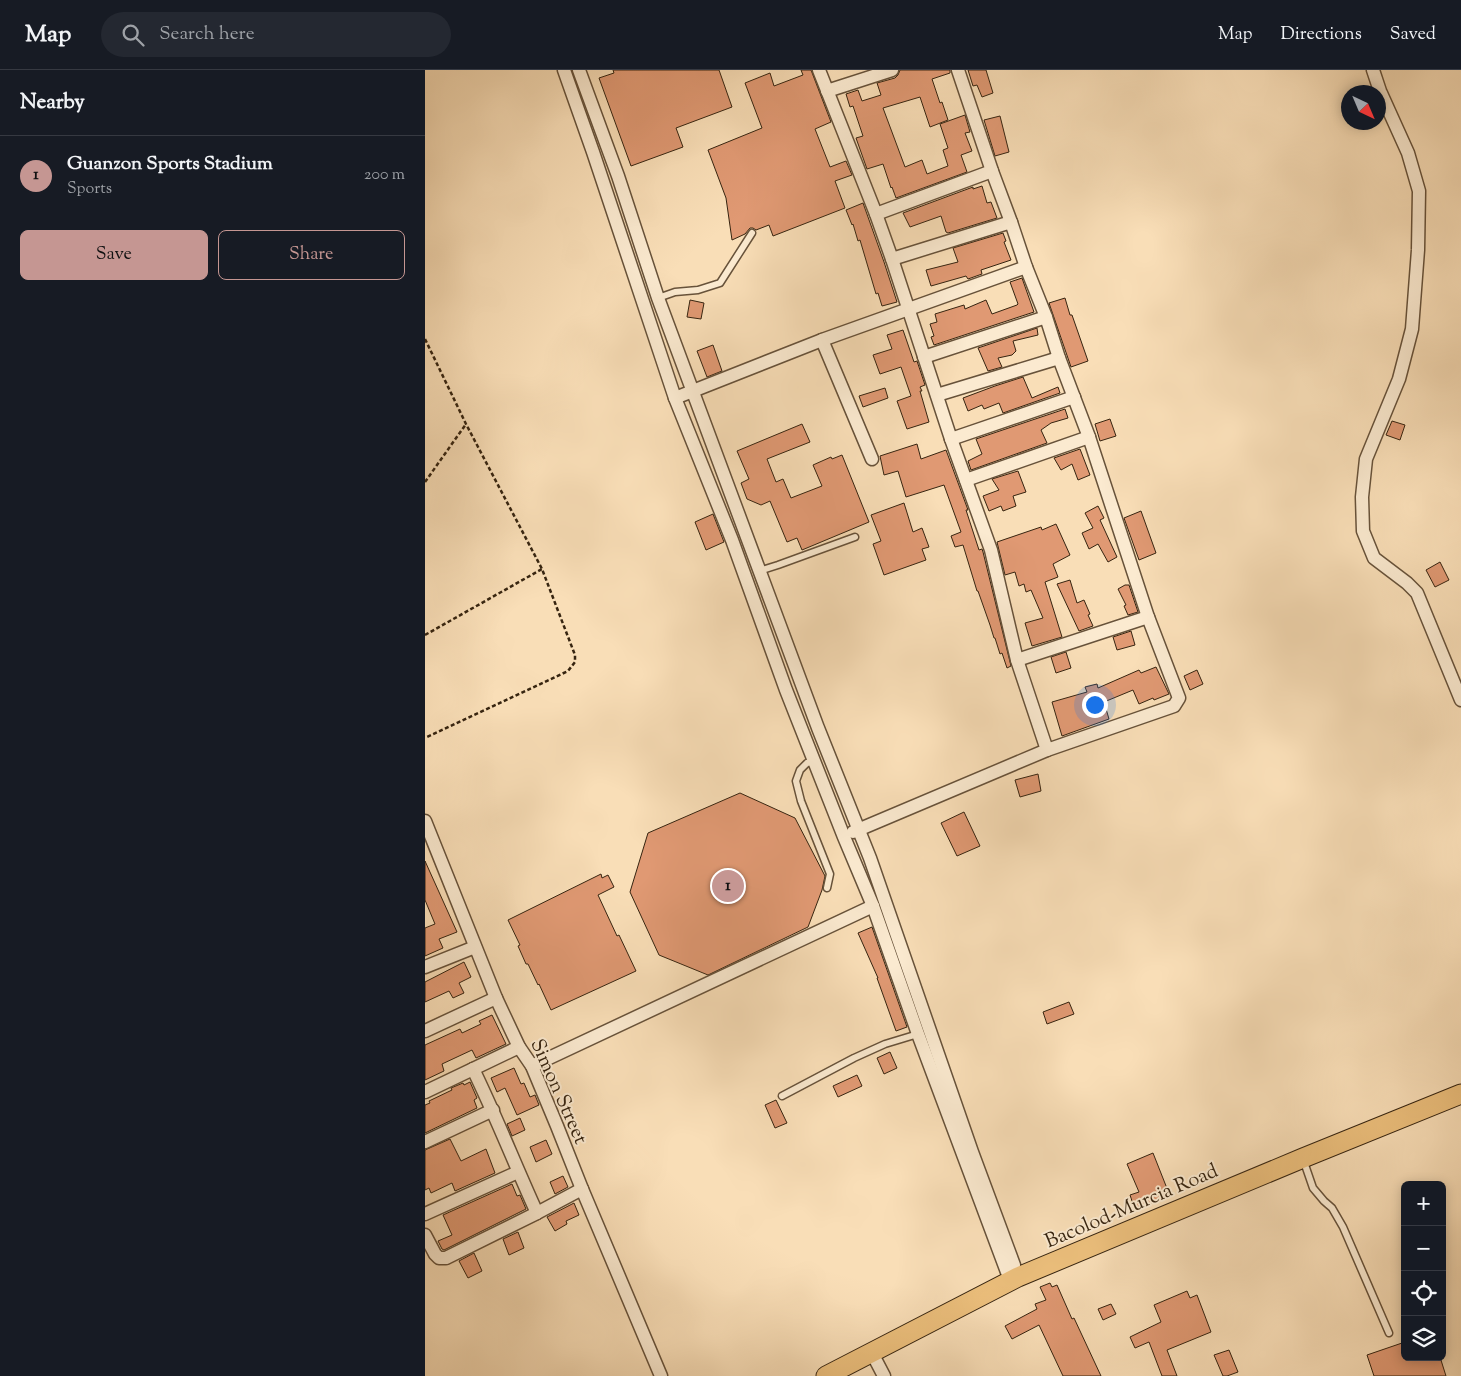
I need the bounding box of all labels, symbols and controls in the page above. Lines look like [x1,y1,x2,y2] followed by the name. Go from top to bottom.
[101,12,451,57] search box
[25,18,71,52] text: Map
[119,21,147,49] icon: search
[159,21,255,48] text: Search here
[1218,22,1253,48] text: Map
[1281,22,1362,48] text: Directions
[1390,22,1436,48] text: Saved
[1341,85,1386,130] north arrow
[20,88,85,118] text: Nearby
[67,151,273,178] text: Guanzon Sports Stadium
[33,164,39,187] text: 1
[364,164,405,187] text: 200 m
[67,178,112,201] text: Sports
[20,230,208,280] button: Save
[218,230,405,280] button: Share
[1082,692,1108,718] your location
[712,867,744,905] pin: 1
[522,1035,594,1149] street label: Simon Street
[1041,1158,1223,1257] street label: Bacolod-Murcia Road
[1401,1181,1446,1361] map controls
[1401,1181,1446,1226] button: +
[1401,1226,1446,1271] button: −
[1401,1271,1446,1316] button: locate
[1401,1316,1446,1361] button: layers

